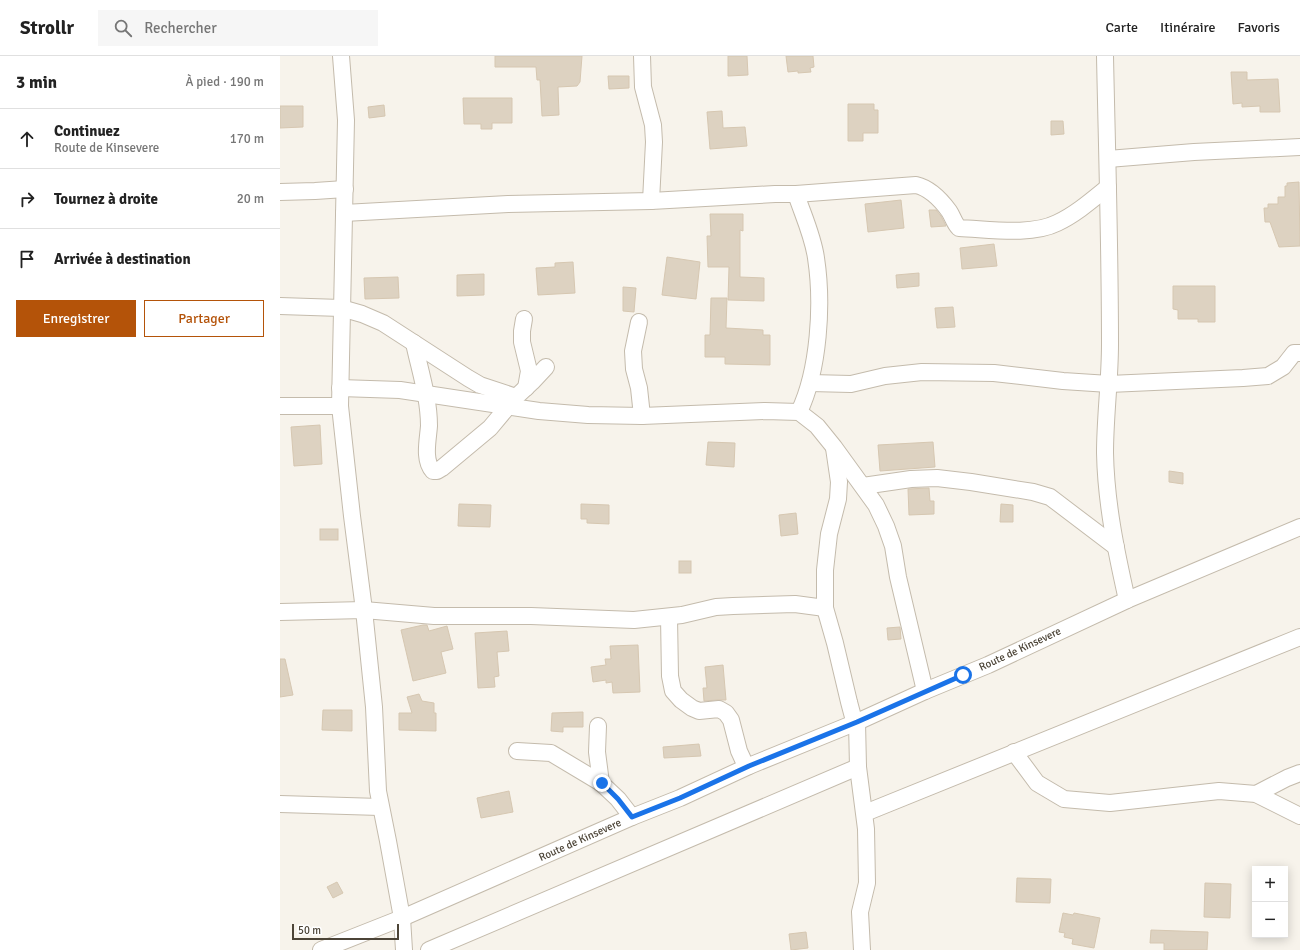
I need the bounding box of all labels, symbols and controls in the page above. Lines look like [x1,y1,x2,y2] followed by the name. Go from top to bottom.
[98,10,378,46] search box
[20,16,74,40] text: Strollr
[112,17,134,39] icon: search
[144,19,217,37] text: Rechercher
[1105,19,1138,36] text: Carte
[1160,19,1216,36] text: Itinéraire
[1238,19,1280,36] text: Favoris
[16,72,57,93] text: 3 min
[185,74,264,90] text: À pied · 190 m
[54,122,120,140] text: Continuez
[16,128,38,150] icon: ahead
[230,131,264,147] text: 170 m
[54,140,159,156] text: Route de Kinsevere
[16,188,38,210] icon: right
[54,190,158,208] text: Tournez à droite
[237,191,264,207] text: 20 m
[16,248,38,270] icon: arrive
[54,250,191,268] text: Arrivée à destination
[16,300,136,337] button: Enregistrer
[144,300,264,337] button: Partager
[977,624,1063,674] street label: Route de Kinsevere
[954,666,972,684] route start
[593,774,611,792] route end
[537,816,623,864] street label: Route de Kinsevere
[1252,866,1288,938] map controls
[1252,866,1288,902] button: +
[1252,902,1288,938] button: −
[292,922,399,941] scale bar
[298,924,321,937] text: 50 m

